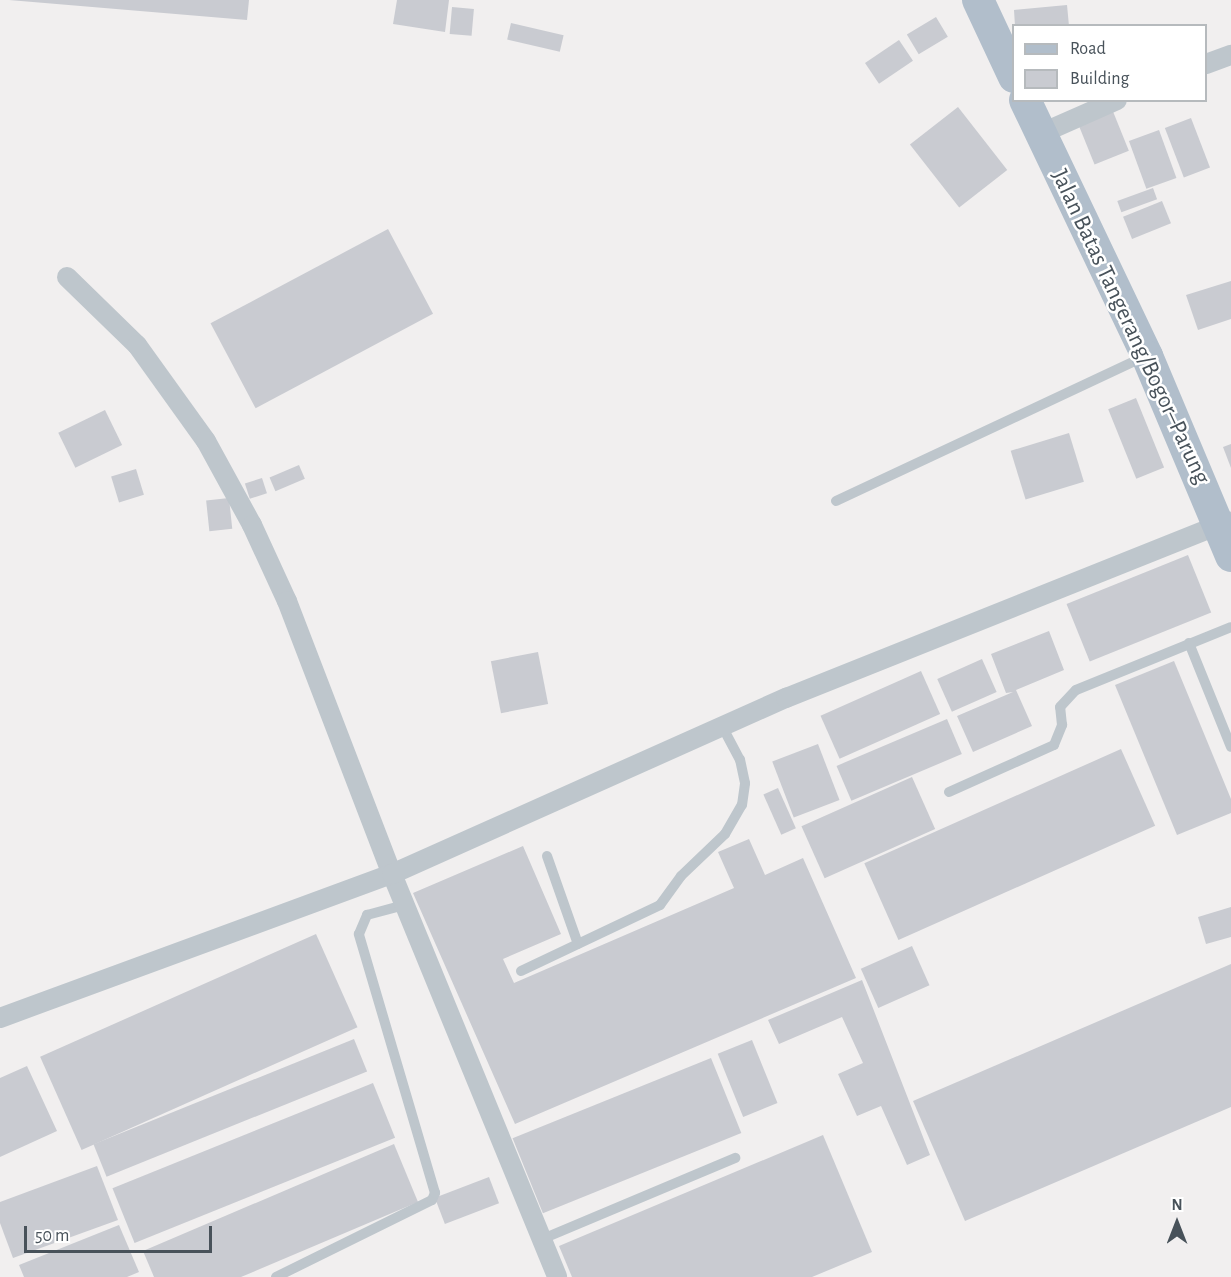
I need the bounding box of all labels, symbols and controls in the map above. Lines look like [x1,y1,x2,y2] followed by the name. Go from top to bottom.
[1012,24,1207,102] legend
[1070,40,1106,58] text: Road
[1070,70,1129,88] text: Building
[1044,165,1216,489] street label: Jalan Batas Tangerang/Bogor–Parung
[1147,1193,1207,1253] north arrow
[1171,1197,1183,1213] text: N
[27,1214,214,1252] scale bar
[35,1227,69,1245] text: 50 m

